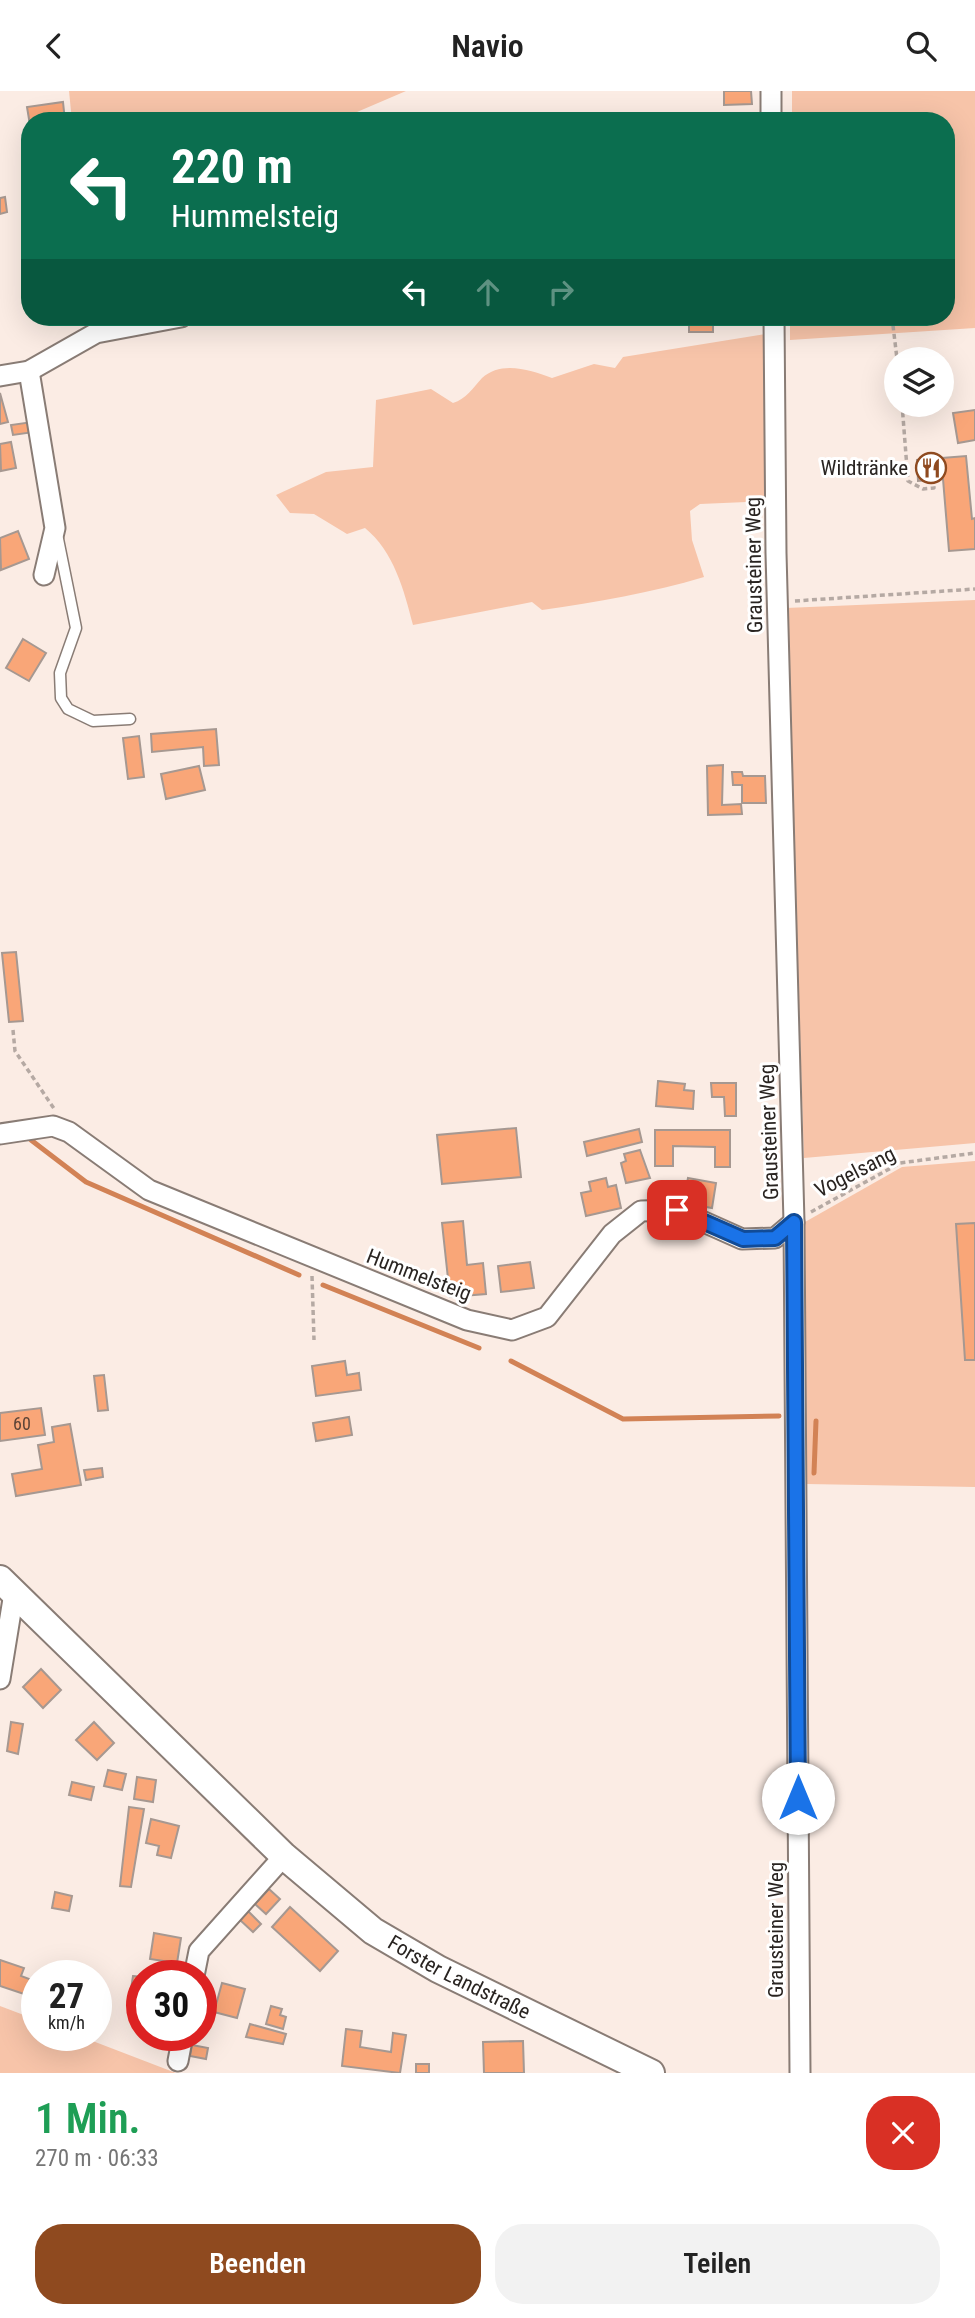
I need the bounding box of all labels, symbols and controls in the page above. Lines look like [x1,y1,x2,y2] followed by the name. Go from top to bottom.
[35,27,73,65] icon: back
[451,27,524,65] text: Navio
[902,27,940,65] icon: search
[171,138,293,195] text: 220 m
[56,140,147,231] icon: left
[171,197,339,235] text: Hummelsteig
[396,273,434,311] icon: left
[469,273,507,311] icon: ahead
[542,273,580,311] icon: right
[884,347,954,417] map controls
[884,347,954,417] button: layers
[914,451,948,485] restaurant icon: Wildtränke
[820,456,908,480] place label: Wildtränke
[741,497,767,633] street label: Grausteiner Weg
[755,1064,783,1200] street label: Grausteiner Weg
[811,1142,899,1202] street label: Vogelsang
[647,1180,707,1240] pin
[658,1191,696,1229] icon: arrive
[363,1244,475,1306] street label: Hummelsteig
[13,1413,31,1434] house number: 60
[761,1761,835,1835] position arrow
[764,1862,788,1998] street label: Grausteiner Weg
[384,1930,534,2024] street label: Forster Landstraße
[126,1960,217,2051] speed limit sign: 30
[49,1976,84,2017] text: 27
[48,2012,85,2033] text: km/h
[35,2094,141,2143] text: 1 Min.
[866,2096,940,2170] button: close
[35,2145,159,2172] text: 270 m · 06:33
[35,2224,481,2304] button: Beenden
[495,2224,940,2304] button: Teilen

